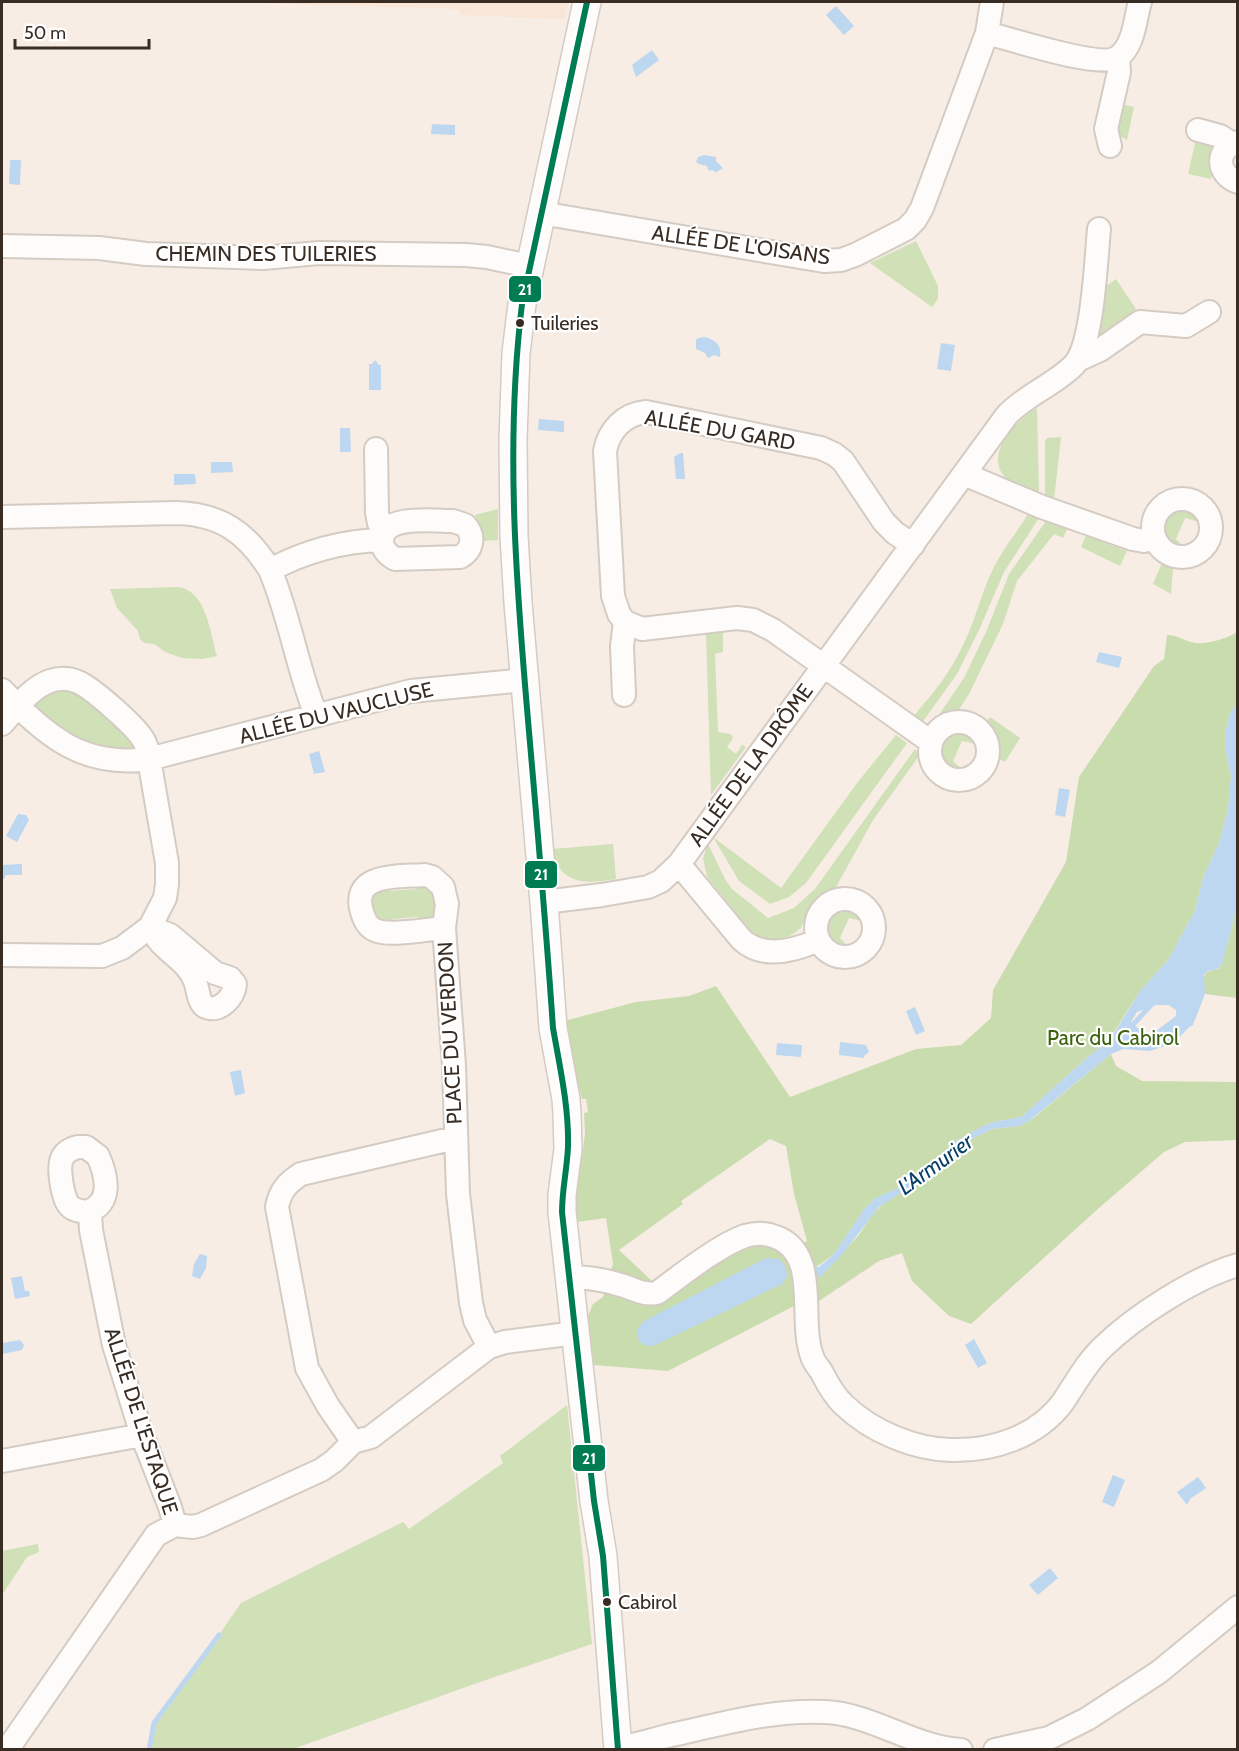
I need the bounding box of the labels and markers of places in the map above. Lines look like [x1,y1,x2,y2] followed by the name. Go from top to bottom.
[531,311,599,335] place label: Tuileries
[514,317,526,329] marker: Tuileries
[618,1590,677,1614] place label: Cabirol
[601,1596,613,1608] marker: Cabirol

